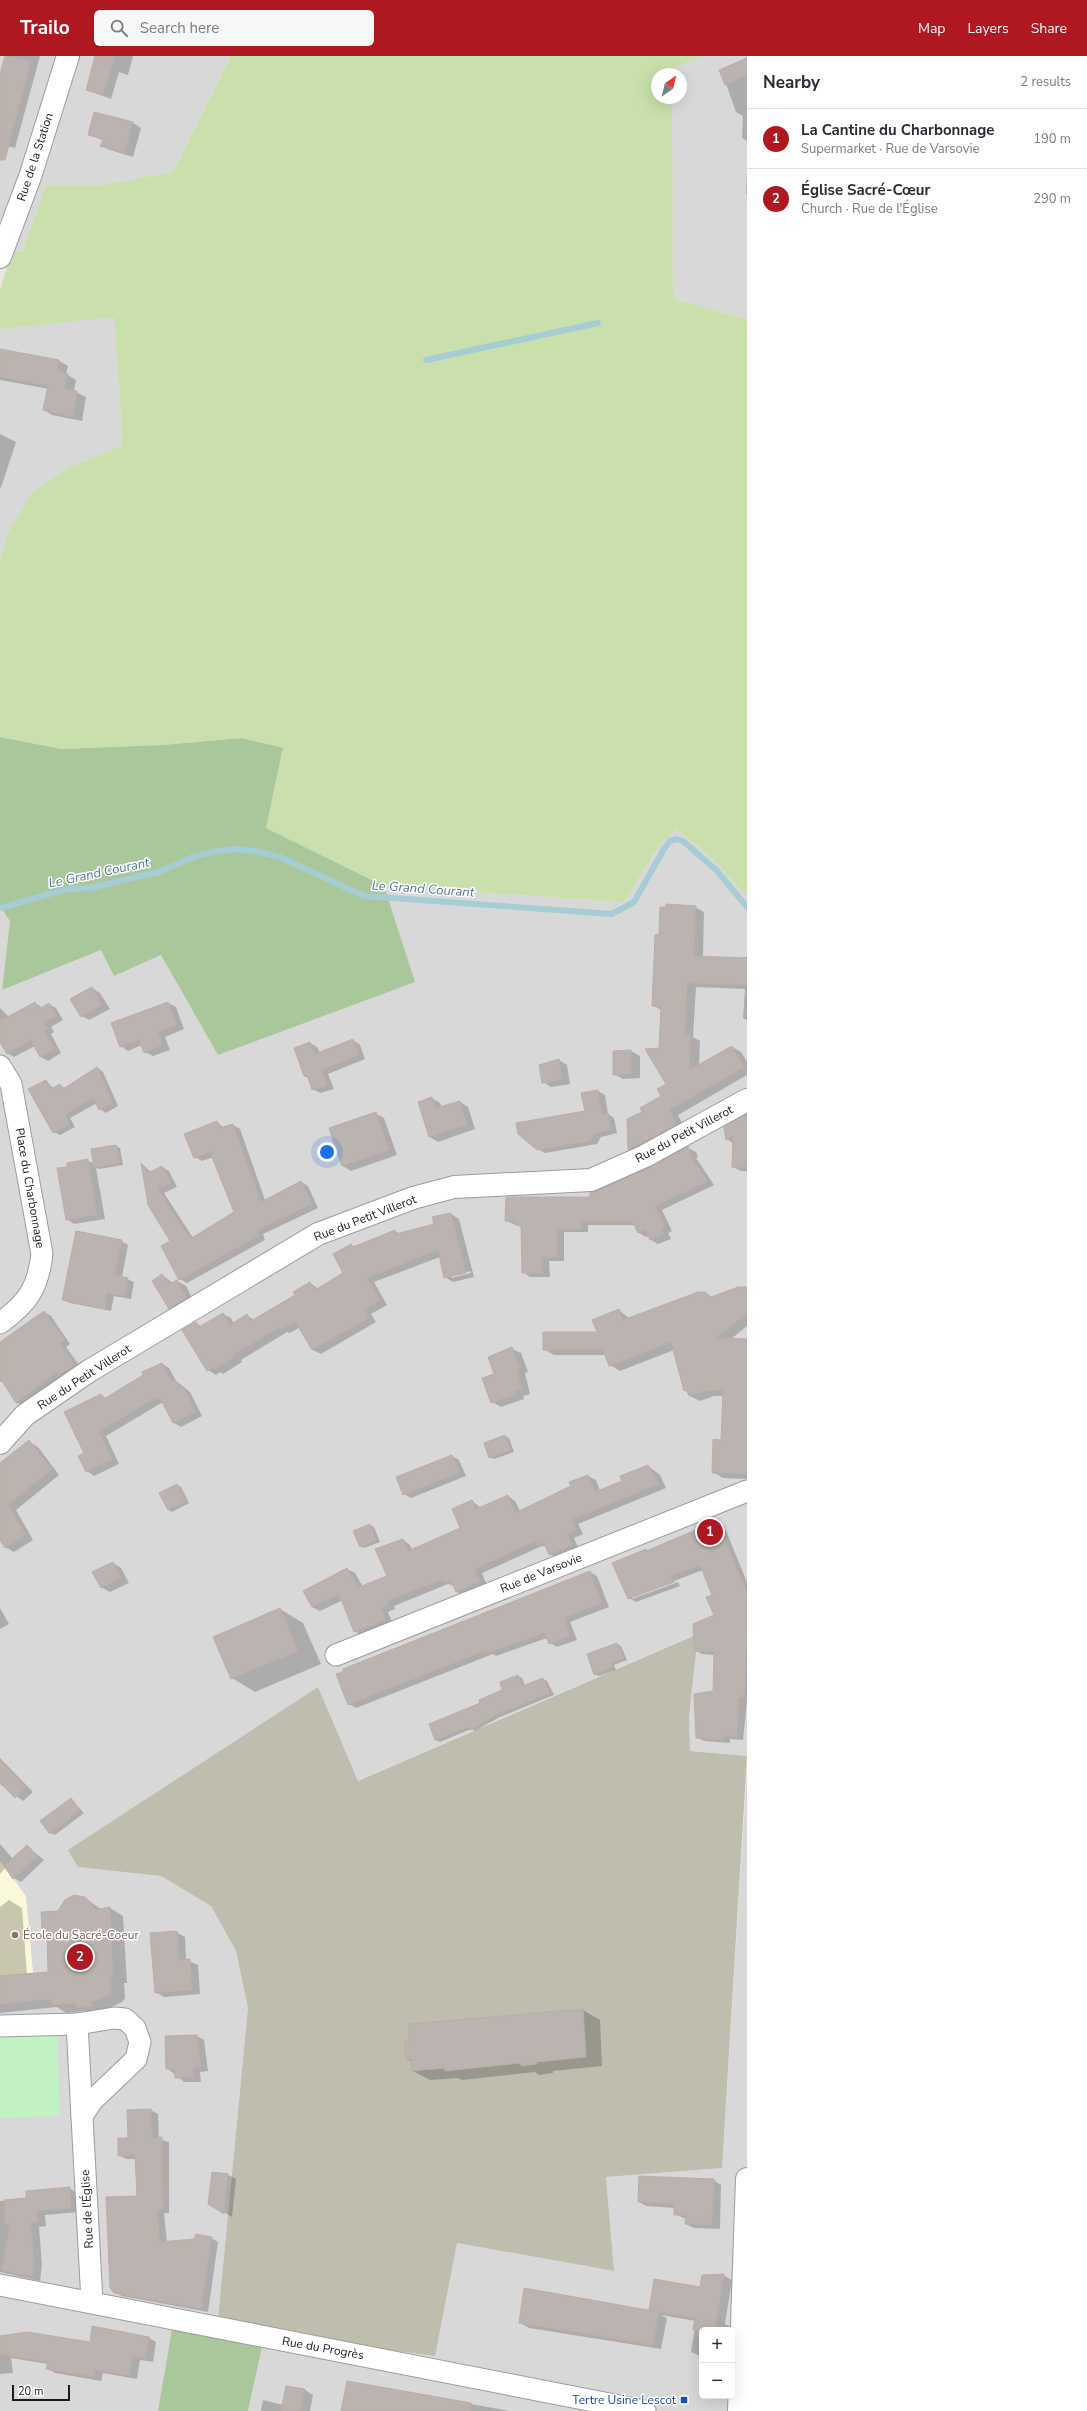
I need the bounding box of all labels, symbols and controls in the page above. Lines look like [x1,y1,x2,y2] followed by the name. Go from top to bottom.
[94,10,374,46] search box
[20,15,70,41] text: Trailo
[108,17,130,39] icon: search
[140,18,219,38] text: Search here
[918,19,945,38] text: Map
[967,19,1009,38] text: Layers
[1031,19,1067,38] text: Share
[651,68,687,104] north arrow
[763,71,820,94] text: Nearby
[1020,73,1071,91] text: 2 results
[13,111,57,203] street label: Rue de la Station
[801,120,995,140] text: La Cantine du Charbonnage
[772,130,780,148] text: 1
[1033,130,1071,148] text: 190 m
[801,140,979,158] text: Supermarket · Rue de Varsovie
[801,180,930,200] text: Église Sacré-Cœur
[772,190,780,208] text: 2
[1033,190,1071,208] text: 290 m
[801,200,938,218] text: Church · Rue de l'Église
[47,853,152,892] water label: Le Grand Courant
[371,876,475,902] water label: Le Grand Courant
[632,1101,736,1167] street label: Rue du Petit Villerot
[12,1127,48,1249] street label: Place du Charbonnage
[317,1142,337,1162] your location
[311,1191,419,1245] street label: Rue du Petit Villerot
[34,1340,135,1413] street label: Rue du Petit Villerot
[697,1517,723,1547] pin: 1
[498,1549,584,1597] street label: Rue de Varsovie
[23,1927,139,1943] place label: École du Sacré-Coeur
[10,1930,20,1940] marker: École du Sacré-Coeur
[67,1942,93,1972] pin: 2
[77,2169,97,2249] street label: Rue de l'Église
[699,2327,735,2399] map controls
[699,2327,735,2363] button: +
[281,2333,365,2363] street label: Rue du Progrès
[699,2363,735,2399] button: −
[12,2383,70,2402] scale bar
[18,2384,43,2399] text: 20 m
[572,2392,677,2408] place label: Tertre Usine Lescot
[679,2395,689,2405] marker: Tertre Usine Lescot

